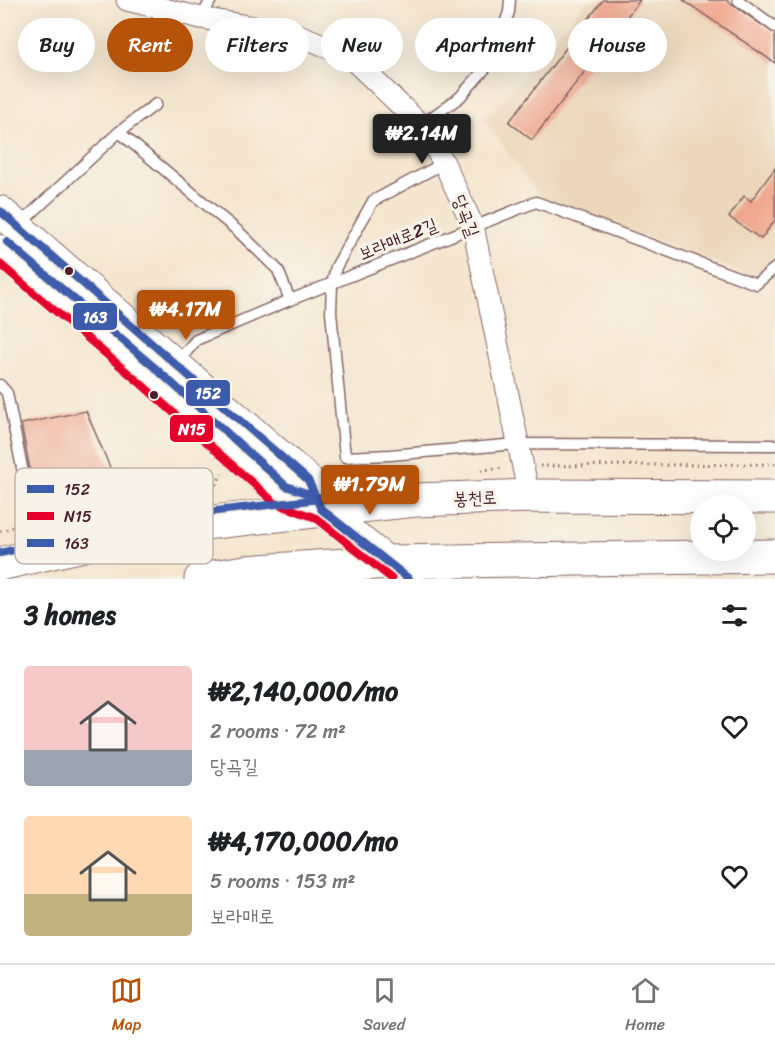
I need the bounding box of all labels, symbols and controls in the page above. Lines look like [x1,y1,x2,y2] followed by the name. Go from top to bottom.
[18,18,95,72] chip: Buy
[107,18,193,72] chip: Rent
[205,18,309,72] chip: Filters
[321,18,403,72] chip: New
[415,18,556,72] chip: Apartment
[568,18,667,72] chip: House
[373,114,471,165] pin: ₩2.14M
[387,116,457,151] text: ₩2.14M
[443,190,489,242] street label: 당곡길
[354,208,443,269] street label: 보라매로2길
[63,265,75,277] unlabelled marker
[137,290,235,341] pin: ₩4.17M
[151,292,221,327] text: ₩4.17M
[72,302,118,331] line badge: 163
[83,303,108,332] text: 163
[185,379,231,407] line badge: 152
[195,379,222,408] text: 152
[148,389,160,401] unlabelled marker
[169,414,214,443] line badge: N15
[177,415,206,444] text: N15
[321,465,419,516] pin: ₩1.79M
[335,467,405,502] text: ₩1.79M
[15,468,213,564] legend
[64,475,90,504] text: 152
[453,481,497,515] street label: 봉천로
[690,495,756,561] map controls
[690,495,756,561] button: locate
[64,502,92,531] text: N15
[64,529,89,558] text: 163
[24,592,116,638] text: 3 homes
[718,599,751,632] icon: filters
[210,668,398,714] text: ₩2,140,000/mo
[72,690,144,762] icon: home
[718,710,751,743] icon: heart
[210,714,346,749] text: 2 rooms · 72 m²
[210,749,258,784] text: 당곡길
[210,818,398,864] text: ₩4,170,000/mo
[72,840,144,912] icon: home
[718,860,751,893] icon: heart
[210,864,355,899] text: 5 rooms · 153 m²
[210,899,274,934] text: 보라매로
[110,974,143,1039] tab: Map
[363,974,405,1039] tab: Saved
[625,974,665,1039] tab: Home

